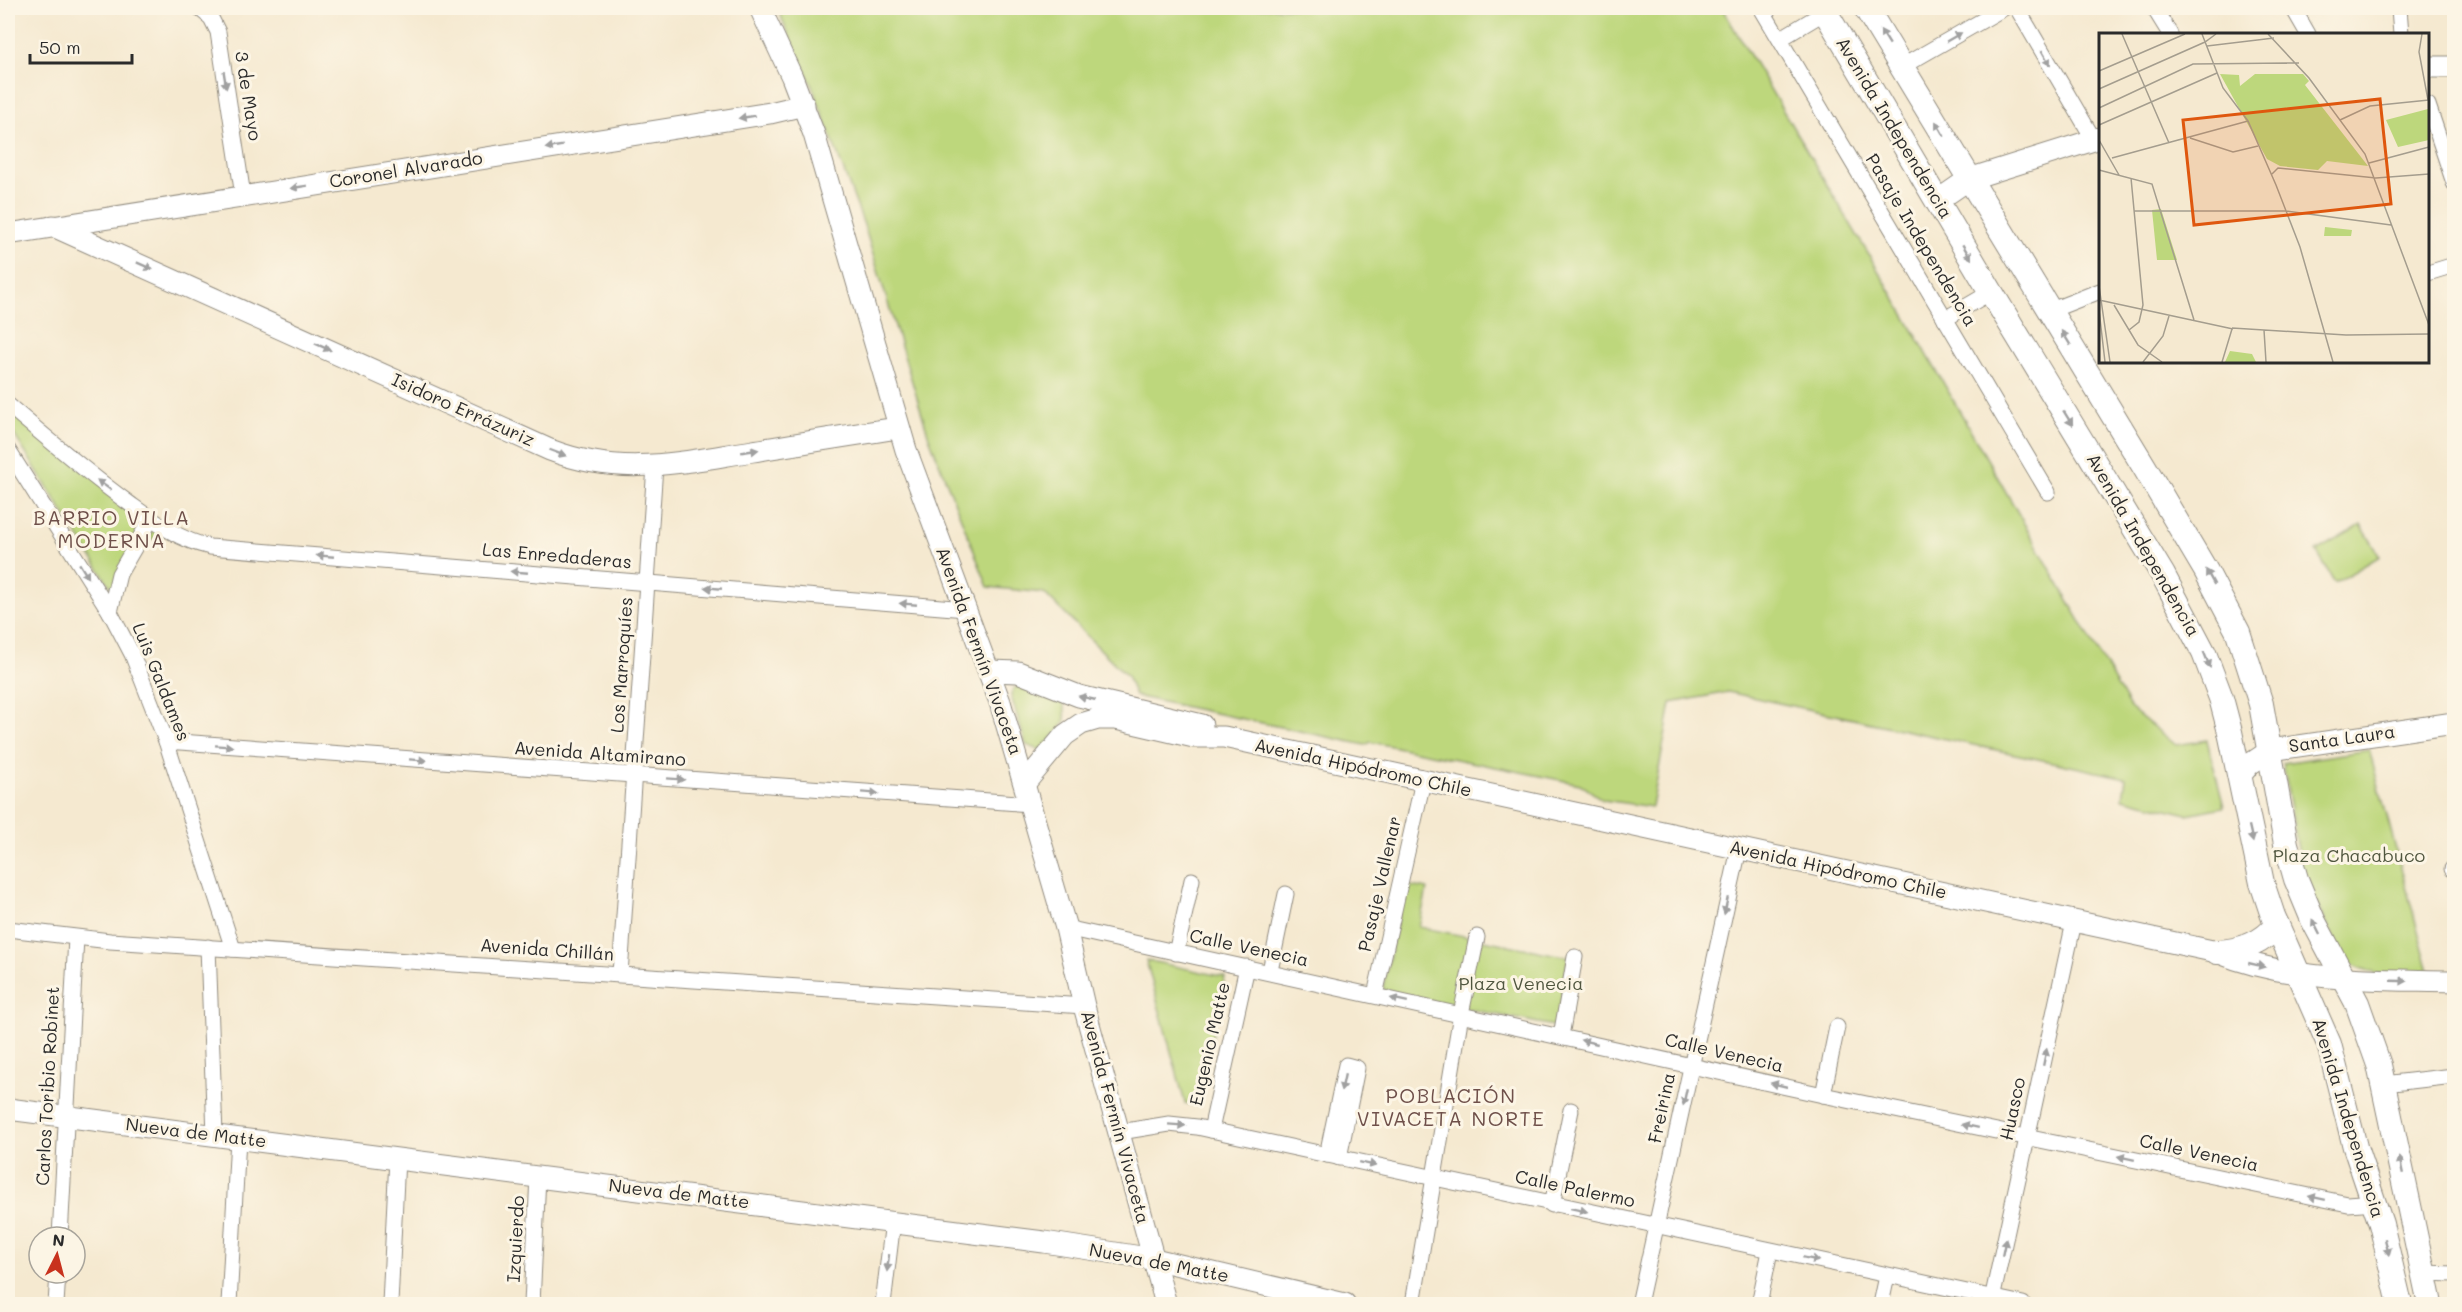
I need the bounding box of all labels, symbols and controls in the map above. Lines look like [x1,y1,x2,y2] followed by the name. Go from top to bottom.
[30,27,132,65] scale bar
[1879,29,1890,45] one-way arrow
[1831,32,1959,223] street label: Avenida Independencia
[1946,32,1963,42] one-way arrow
[2099,33,2429,363] inset map
[39,35,81,59] text: 50 m
[230,49,268,143] street label: 3 de Mayo
[2041,50,2052,66] one-way arrow
[221,70,230,89] one-way arrow
[737,112,756,121] one-way arrow
[1934,121,1945,137] one-way arrow
[544,143,563,152] one-way arrow
[328,145,484,193] street label: Coronel Alvarado
[1861,149,1983,330] street label: Pasaje Independencia
[289,183,308,192] one-way arrow
[1961,243,1971,260] one-way arrow
[137,262,154,271] one-way arrow
[2060,330,2071,347] one-way arrow
[314,342,332,352] one-way arrow
[388,367,538,451] street label: Isidoro Errázuriz
[2063,410,2074,426] one-way arrow
[741,447,760,456] one-way arrow
[549,448,567,458] one-way arrow
[2082,449,2206,640] street label: Avenida Independencia
[96,479,112,491] one-way arrow
[33,504,191,553] district label: BARRIO VILLA MODERNA
[481,537,633,573] street label: Las Enredaderas
[931,543,1029,758] street label: Avenida Fermín Vivaceta
[315,552,334,561] one-way arrow
[78,563,89,579] one-way arrow
[510,567,529,577] one-way arrow
[2205,569,2215,586] one-way arrow
[704,583,723,593] one-way arrow
[604,596,638,734] street label: Los Marroquíes
[898,599,917,609] one-way arrow
[127,619,197,744] street label: Luis Galdames
[2203,651,2212,669] one-way arrow
[1078,693,1097,702] one-way arrow
[2287,719,2397,757] street label: Santa Laura
[1252,732,1474,802] street label: Avenida Hipódromo Chile
[513,735,687,771] street label: Avenida Altamirano
[214,741,233,750] one-way arrow
[409,755,428,765] one-way arrow
[666,774,685,784] one-way arrow
[861,788,880,798] one-way arrow
[1352,814,1406,954] street label: Pasaje Vallenar
[2246,825,2256,844] one-way arrow
[1727,834,1949,904] street label: Avenida Hipódromo Chile
[2273,843,2425,867] park label: Plaza Chacabuco
[1721,897,1730,916] one-way arrow
[2312,918,2322,936] one-way arrow
[1187,923,1311,971] street label: Calle Venecia
[479,932,615,966] street label: Avenida Chillán
[2248,961,2266,971] one-way arrow
[1459,971,1583,995] park label: Plaza Venecia
[2390,976,2409,986] one-way arrow
[1183,980,1235,1108] street label: Eugenio Matte
[30,986,64,1186] street label: Carlos Toribio Robinet
[1389,995,1408,1005] one-way arrow
[1076,1007,1156,1226] street label: Avenida Fermín Vivaceta
[2307,1015,2391,1221] street label: Avenida Independencia
[1663,1027,1786,1077] street label: Calle Venecia
[1580,1037,1598,1047] one-way arrow
[2041,1047,2050,1066] one-way arrow
[1642,1070,1680,1145] street label: Freirina
[1337,1073,1347,1092] one-way arrow
[1994,1075,2030,1143] street label: Huasco
[1770,1080,1789,1090] one-way arrow
[1357,1082,1545,1131] district label: POBLACIÓN VIVACETA NORTE
[1679,1087,1689,1106] one-way arrow
[124,1111,268,1153] street label: Nueva de Matte
[1168,1120,1187,1129] one-way arrow
[1960,1121,1979,1130] one-way arrow
[2137,1128,2261,1176] street label: Calle Venecia
[2117,1153,2135,1163] one-way arrow
[2396,1156,2406,1174] one-way arrow
[1359,1160,1378,1169] one-way arrow
[1513,1164,1638,1213] street label: Calle Palermo
[607,1172,751,1214] street label: Nueva de Matte
[2308,1192,2326,1202] one-way arrow
[501,1195,529,1283] street label: Izquierdo
[1570,1206,1588,1216] one-way arrow
[27,1225,87,1285] north arrow
[51,1229,66,1251] text: N
[1087,1237,1231,1287] street label: Nueva de Matte
[1999,1238,2009,1257] one-way arrow
[2382,1238,2392,1256] one-way arrow
[883,1253,893,1272] one-way arrow
[1802,1255,1820,1265] one-way arrow

